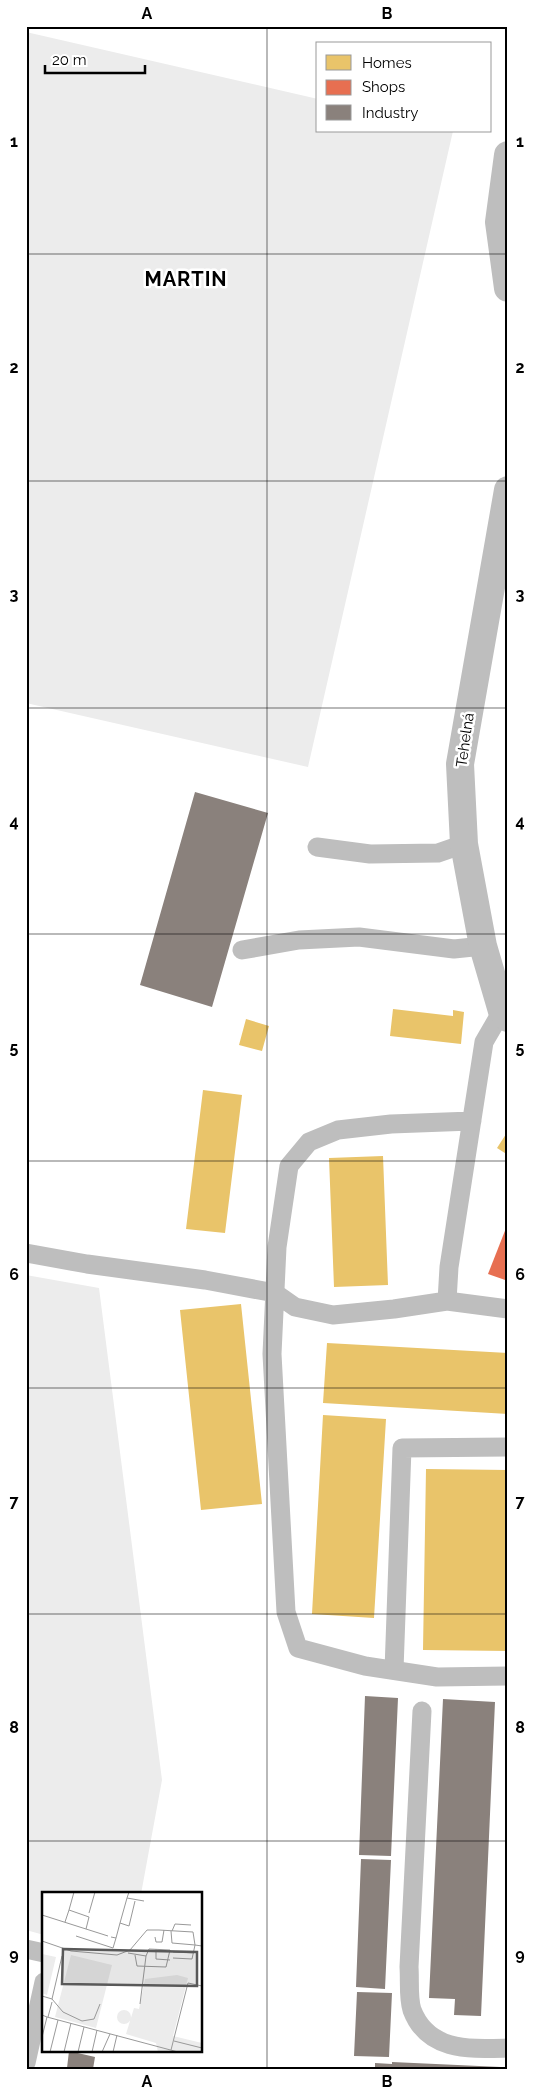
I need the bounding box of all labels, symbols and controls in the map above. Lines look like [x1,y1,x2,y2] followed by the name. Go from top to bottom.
[142,4,153,23] text: A
[382,4,393,23] text: B
[45,42,145,74] scale bar
[316,42,492,132] legend
[52,51,87,69] text: 20 m
[362,54,412,72] text: Homes
[362,78,405,96] text: Shops
[362,104,418,122] text: Industry
[10,132,18,151] text: 1
[516,132,524,151] text: 1
[144,267,228,291] district label: MARTIN
[9,358,19,377] text: 2
[515,358,525,377] text: 2
[10,585,19,604] text: 3
[516,585,525,604] text: 3
[452,712,478,768] street label: Tehelná
[9,812,19,831] text: 4
[515,812,525,831] text: 4
[10,1038,19,1057] text: 5
[516,1038,525,1057] text: 5
[9,1265,19,1284] text: 6
[515,1265,525,1284] text: 6
[10,1492,19,1511] text: 7
[516,1492,525,1511] text: 7
[9,1718,19,1737] text: 8
[515,1718,525,1737] text: 8
[42,1892,202,2052] inset map
[9,1945,19,1964] text: 9
[515,1945,525,1964] text: 9
[142,2072,153,2091] text: A
[382,2072,393,2091] text: B

